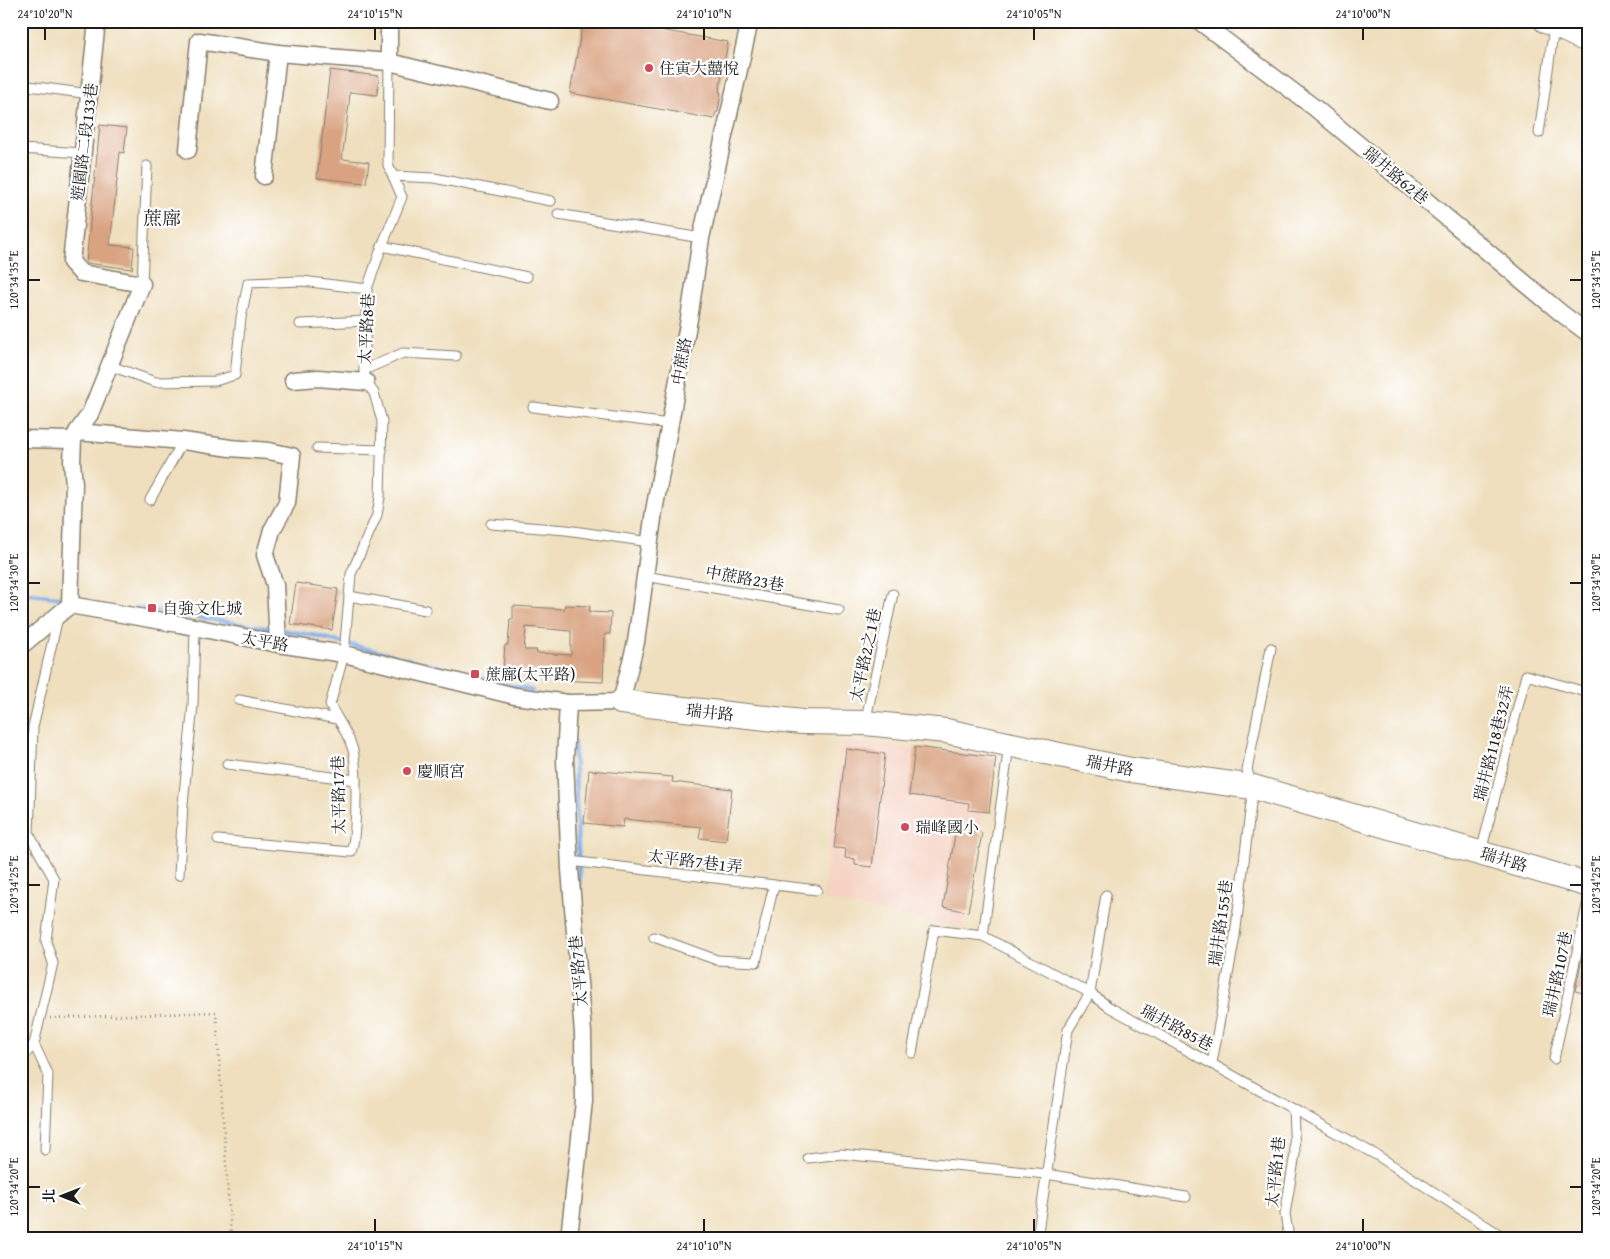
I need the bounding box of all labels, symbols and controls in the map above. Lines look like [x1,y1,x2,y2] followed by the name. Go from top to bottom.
[17,5,73,22] text: 24°10'20"N
[347,5,403,22] text: 24°10'15"N
[676,5,732,22] text: 24°10'10"N
[1006,5,1062,22] text: 24°10'05"N
[1335,5,1391,22] text: 24°10'00"N
[659,56,739,80] place label: 住寅大囍悅
[643,62,655,74] marker: 住寅大囍悅
[65,81,103,203] street label: 遊園路二段133巷
[1358,140,1434,210] street label: 瑞井路62巷
[143,204,181,232] district label: 蔗廍
[5,250,22,310] text: 120°34'35"E
[1587,250,1604,310] text: 120°34'35"E
[352,293,380,365] street label: 太平路8巷
[665,335,697,387] street label: 中蔗路
[5,553,22,613] text: 120°34'30"E
[1587,553,1604,613] text: 120°34'30"E
[704,559,786,597] street label: 中蔗路23巷
[162,596,242,620] place label: 自強文化城
[146,602,158,614] marker: 自強文化城
[843,606,887,704] street label: 太平路2之1巷
[239,625,291,657] street label: 太平路
[485,662,575,686] place label: 蔗廍(太平路)
[469,668,481,680] marker: 蔗廍(太平路)
[1467,683,1519,803] street label: 瑞井路118巷32弄
[685,698,735,726] street label: 瑞井路
[1084,749,1136,781] street label: 瑞井路
[325,755,351,835] street label: 太平路17巷
[417,759,465,783] place label: 慶順宮
[401,765,413,777] marker: 慶順宮
[915,815,979,839] place label: 瑞峰國小
[899,821,911,833] marker: 瑞峰國小
[1478,841,1530,877] street label: 瑞井路
[646,843,744,879] street label: 太平路7巷1弄
[5,855,22,915] text: 120°34'25"E
[1587,855,1604,915] text: 120°34'25"E
[1202,878,1238,968] street label: 瑞井路155巷
[1536,929,1578,1019] street label: 瑞井路107巷
[563,934,593,1008] street label: 太平路7巷
[1136,998,1218,1056] street label: 瑞井路85巷
[1259,1135,1291,1209] street label: 太平路1巷
[5,1157,22,1217] text: 120°34'20"E
[1587,1157,1604,1217] text: 120°34'20"E
[38,1172,88,1222] north arrow
[39,1189,59,1203] text: 北
[347,1237,403,1254] text: 24°10'15"N
[676,1237,732,1254] text: 24°10'10"N
[1006,1237,1062,1254] text: 24°10'05"N
[1335,1237,1391,1254] text: 24°10'00"N

